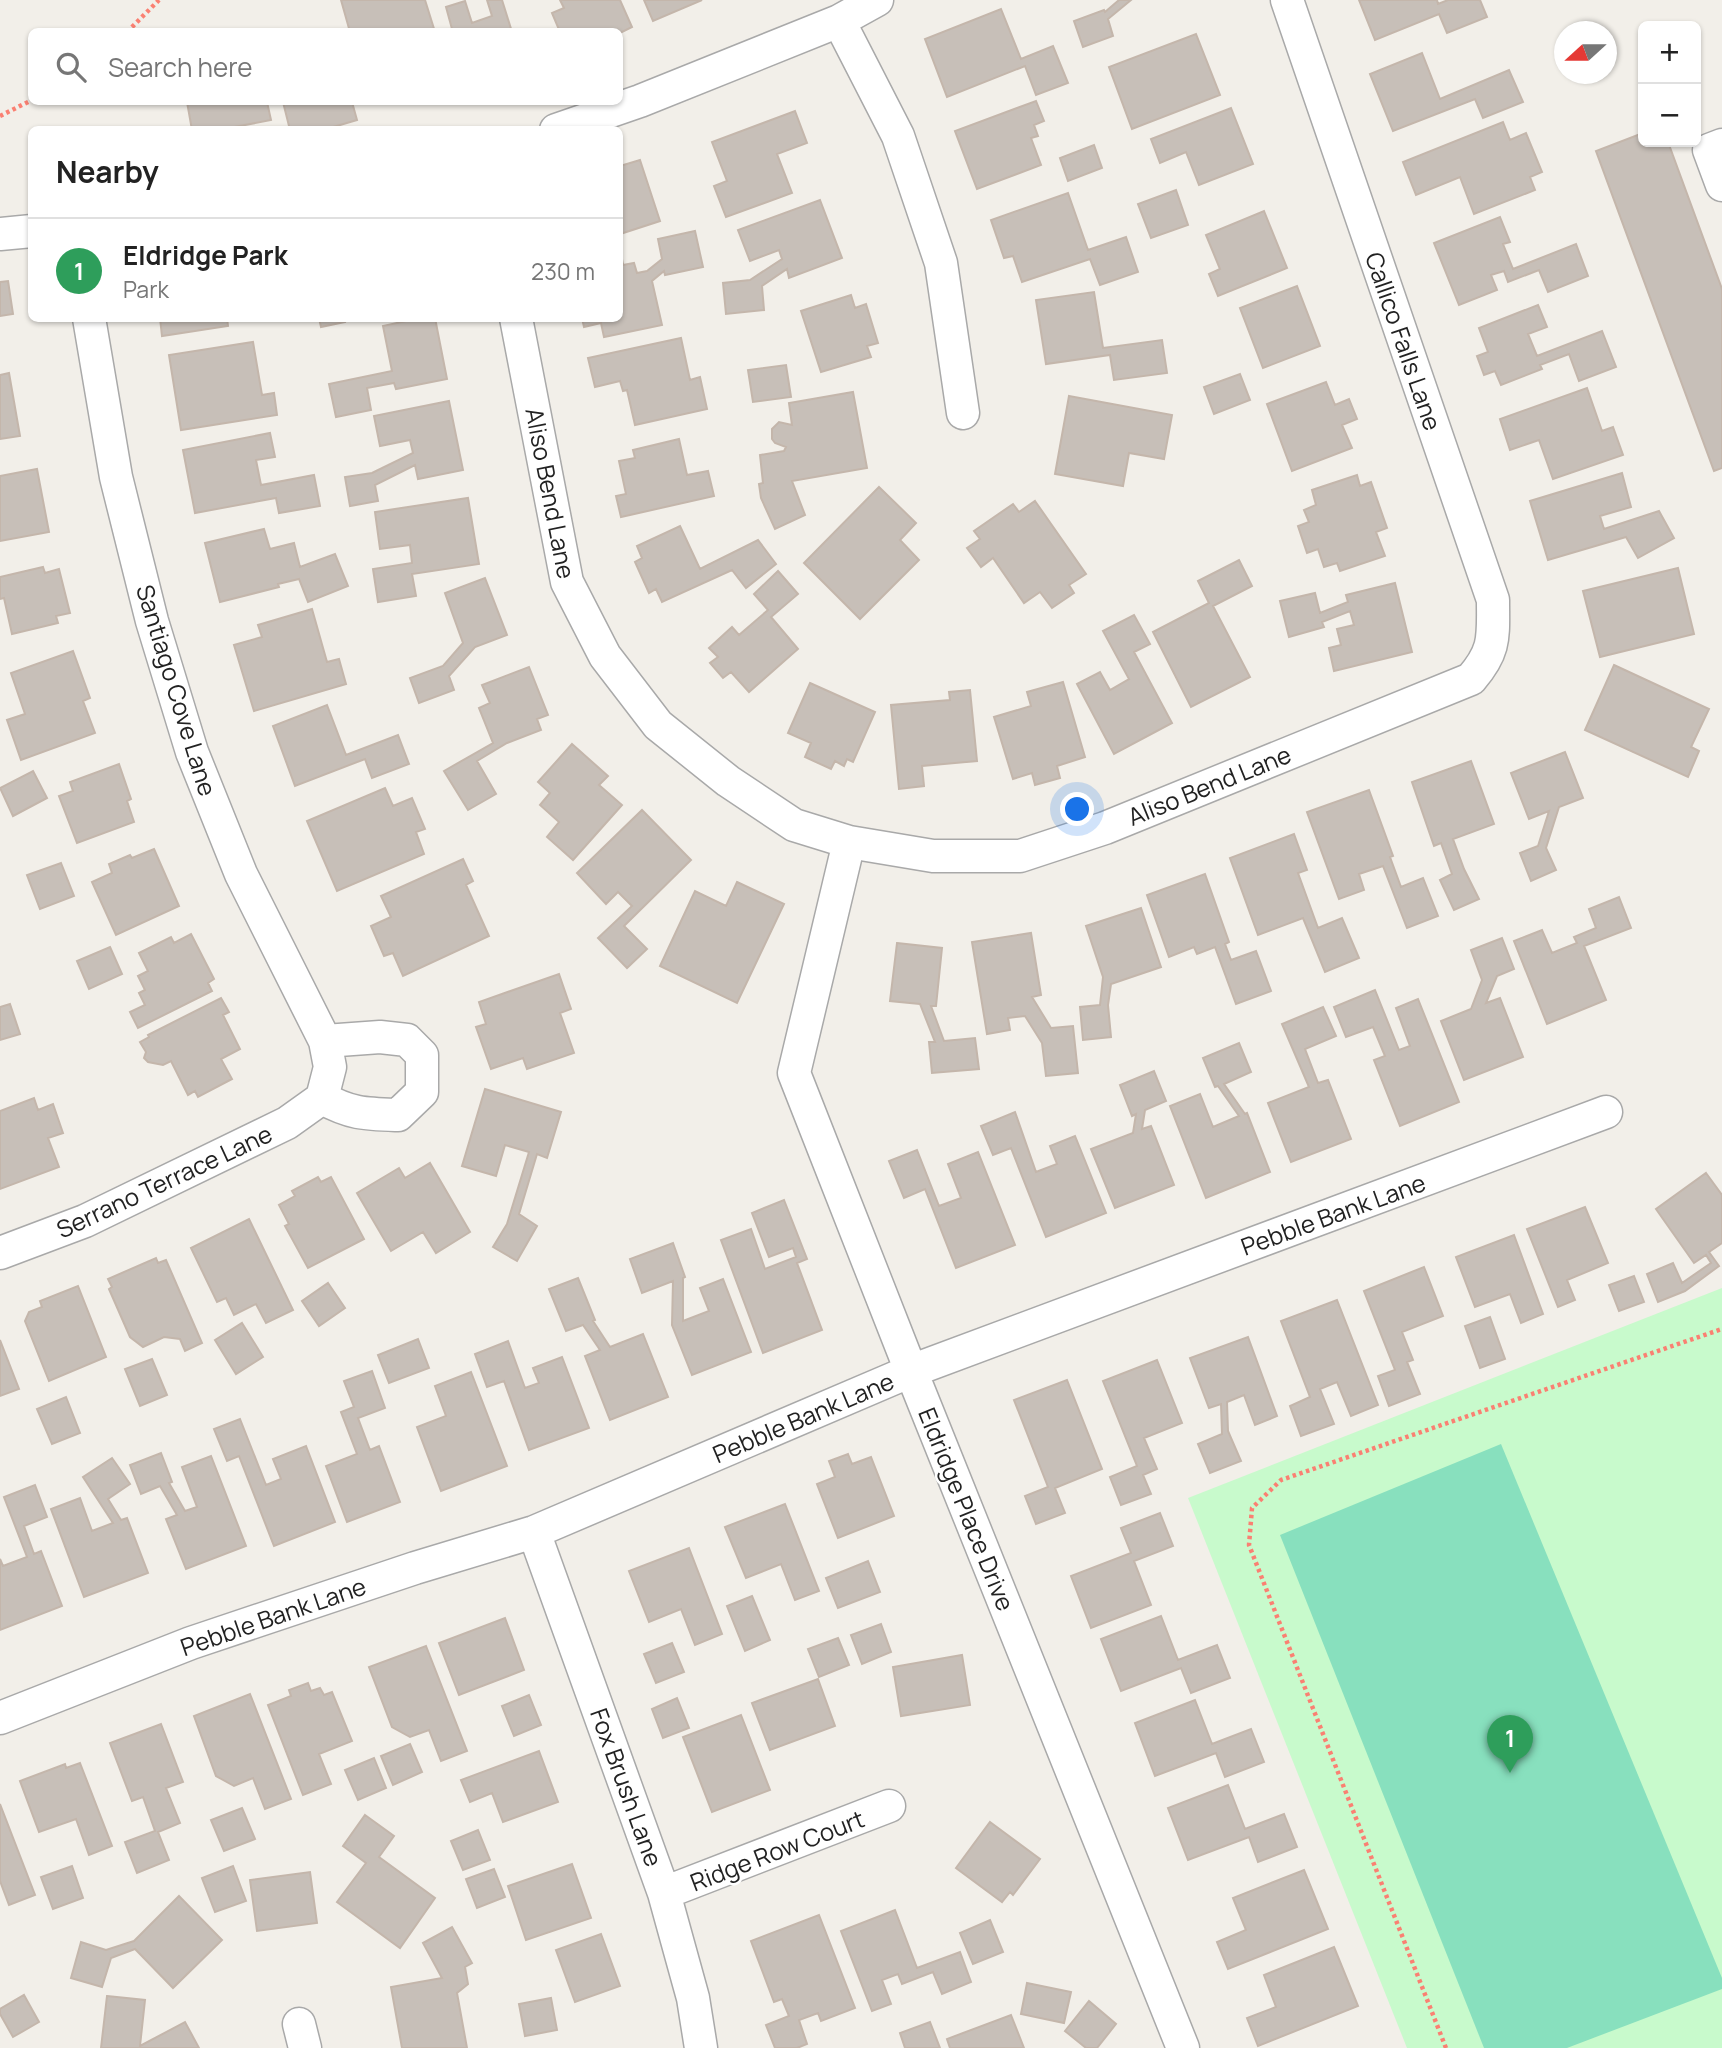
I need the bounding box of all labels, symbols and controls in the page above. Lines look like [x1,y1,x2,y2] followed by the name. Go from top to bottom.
[1554,21,1617,84] north arrow
[1638,21,1701,147] map controls
[1638,21,1701,84] button: +
[28,28,623,105] search box
[52,48,90,86] icon: search
[108,49,253,85] text: Search here
[1638,84,1701,147] button: −
[56,151,159,192] text: Nearby
[123,237,288,273] text: Eldridge Park
[1358,247,1450,435] street label: Callico Falls Lane
[74,255,84,287] text: 1
[531,255,595,287] text: 230 m
[123,273,169,305] text: Park
[518,405,584,581] street label: Aliso Bend Lane
[129,580,225,800] street label: Santiago Cove Lane
[1122,737,1296,833] street label: Aliso Bend Lane
[1060,792,1094,826] your location
[51,1117,277,1245] street label: Serrano Terrace Lane
[1236,1165,1430,1263] street label: Pebble Bank Lane
[707,1364,899,1470] street label: Pebble Bank Lane
[911,1403,1023,1615] street label: Eldridge Place Drive
[176,1569,370,1663] street label: Pebble Bank Lane
[583,1703,671,1871] street label: Fox Brush Lane
[1487,1715,1533,1773] pin: 1
[685,1802,869,1898] street label: Ridge Row Court

